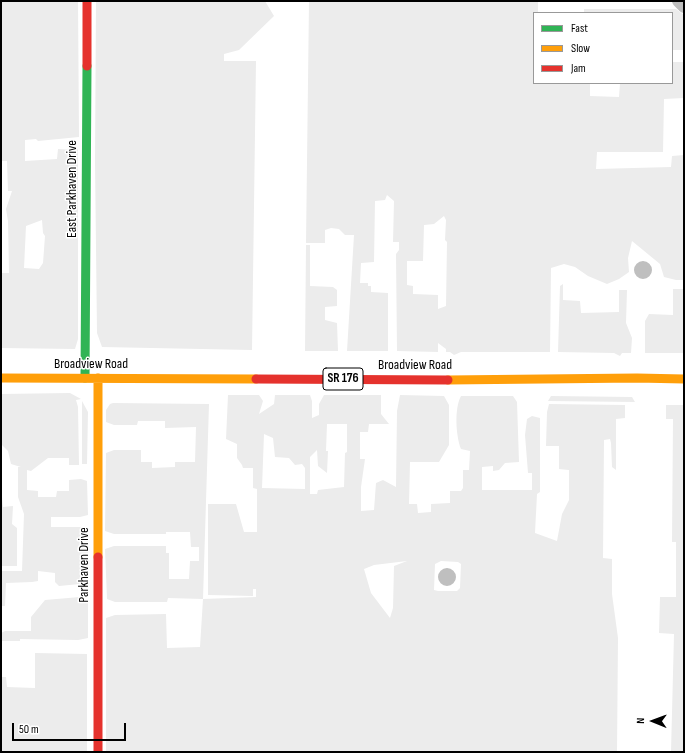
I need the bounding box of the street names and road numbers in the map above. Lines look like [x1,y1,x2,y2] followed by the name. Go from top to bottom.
[64,140,80,238] street label: East Parkhaven Drive
[54,356,128,372] street label: Broadview Road
[378,357,452,373] street label: Broadview Road
[323,368,363,390] road number: SR 176
[76,527,92,603] street label: Parkhaven Drive

